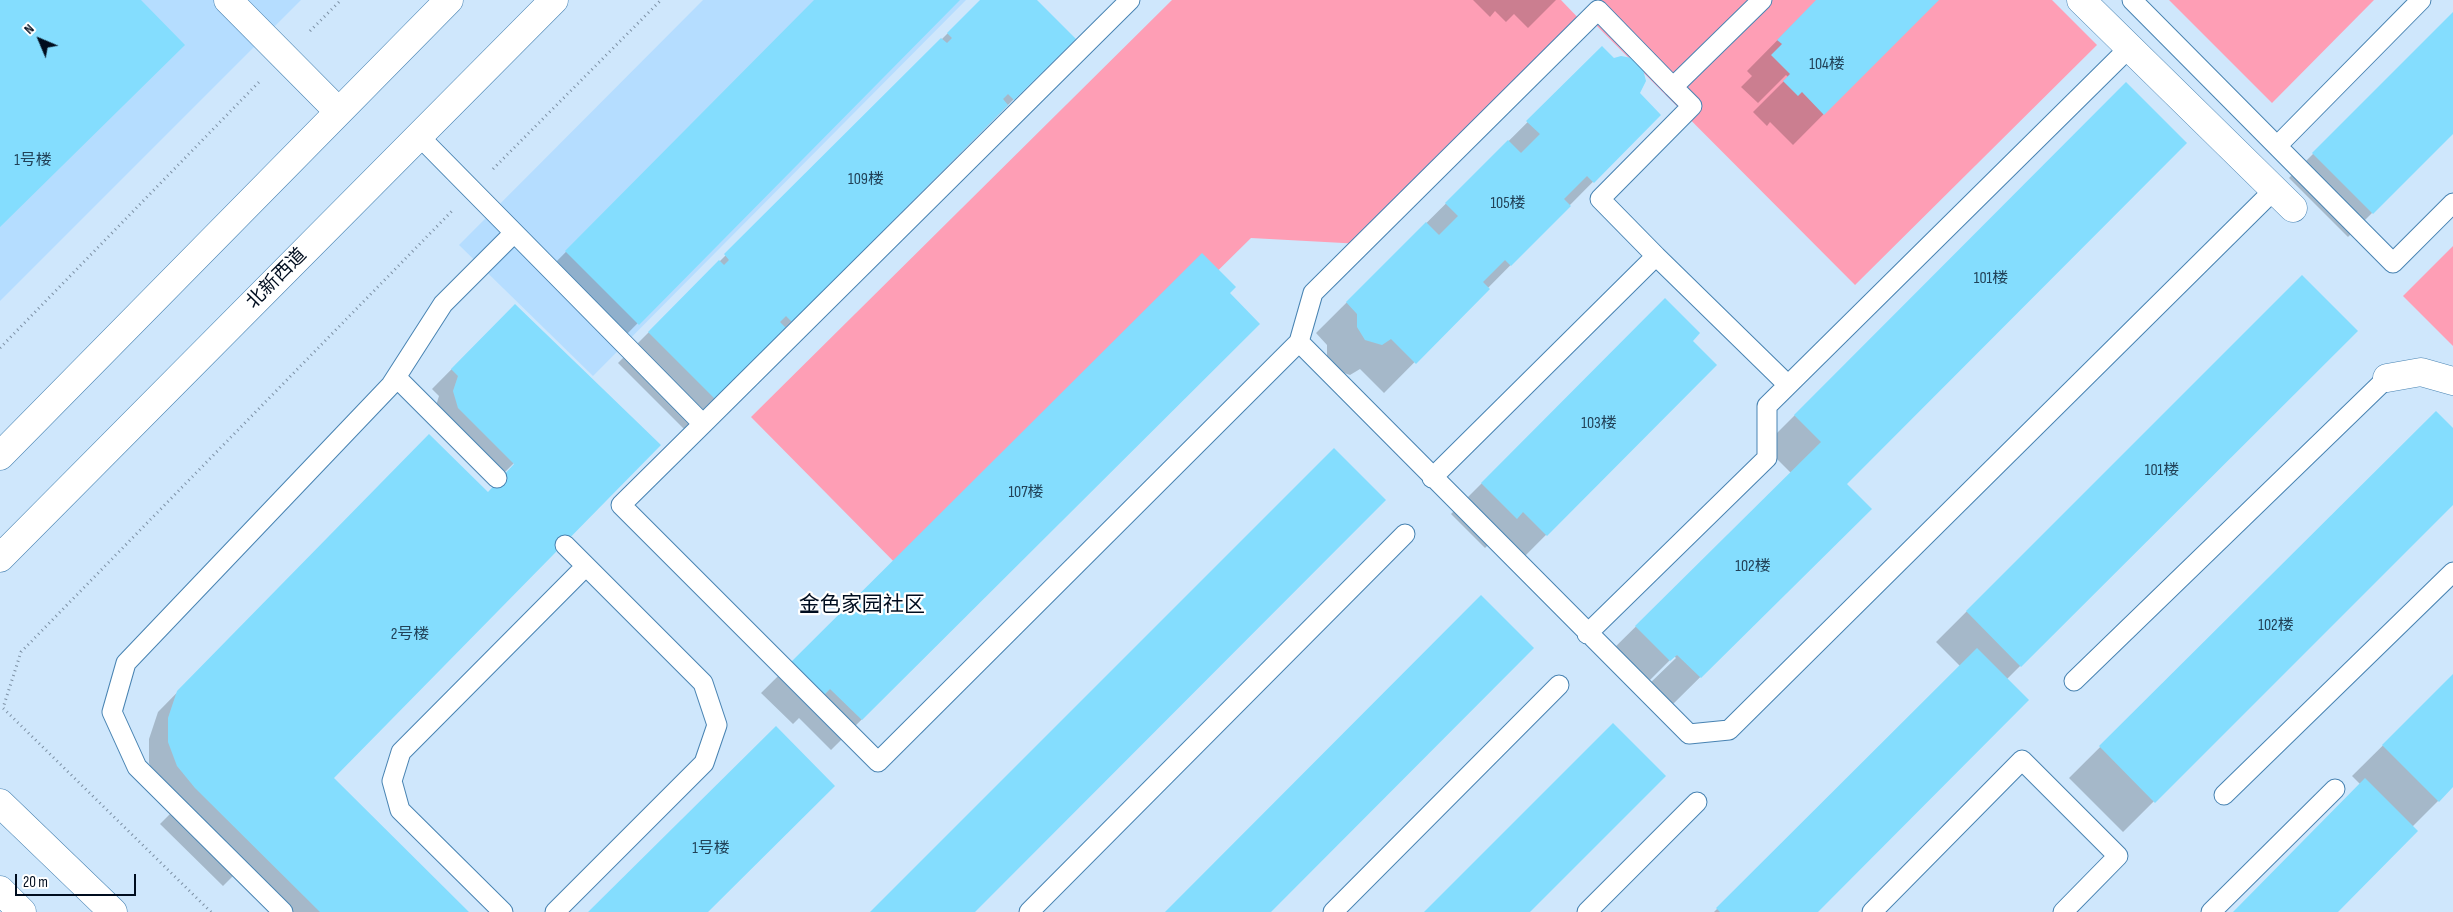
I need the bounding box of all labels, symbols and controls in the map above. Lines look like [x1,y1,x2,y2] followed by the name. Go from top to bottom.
[15,15,65,65] north arrow
[20,20,38,38] text: N
[1809,55,1845,75] house number: 104楼
[14,151,52,171] house number: 1号楼
[848,170,884,190] house number: 109楼
[1490,194,1526,214] house number: 105楼
[242,244,312,314] street label: 北新西道
[1974,269,2008,289] house number: 101楼
[1581,414,1617,434] house number: 103楼
[2145,461,2179,481] house number: 101楼
[1008,483,1044,503] house number: 107楼
[1735,557,1771,577] house number: 102楼
[799,593,925,619] district label: 金色家园社区
[2258,616,2294,636] house number: 102楼
[391,625,429,645] house number: 2号楼
[692,839,730,859] house number: 1号楼
[18,864,139,896] scale bar
[23,873,48,892] text: 20 m

